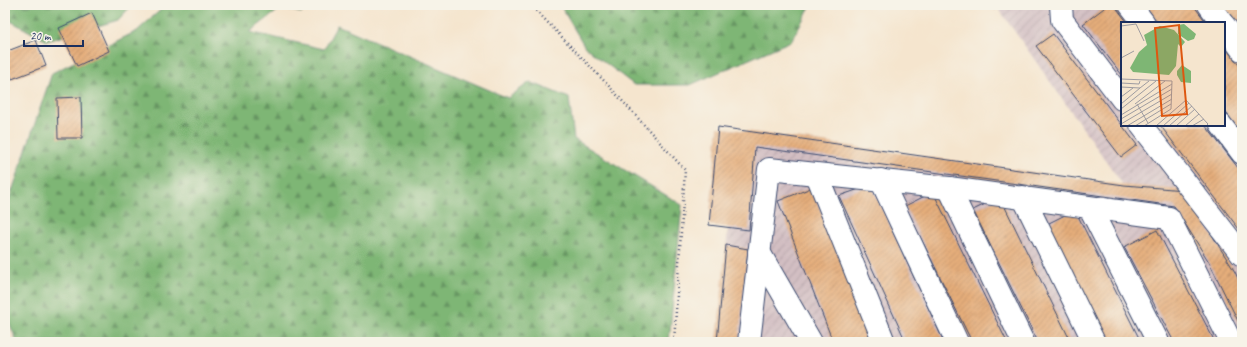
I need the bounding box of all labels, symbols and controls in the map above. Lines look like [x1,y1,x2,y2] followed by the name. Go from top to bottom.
[24,22,83,48] scale bar
[1121,22,1225,126] inset map
[30,28,52,44] text: 20 m

